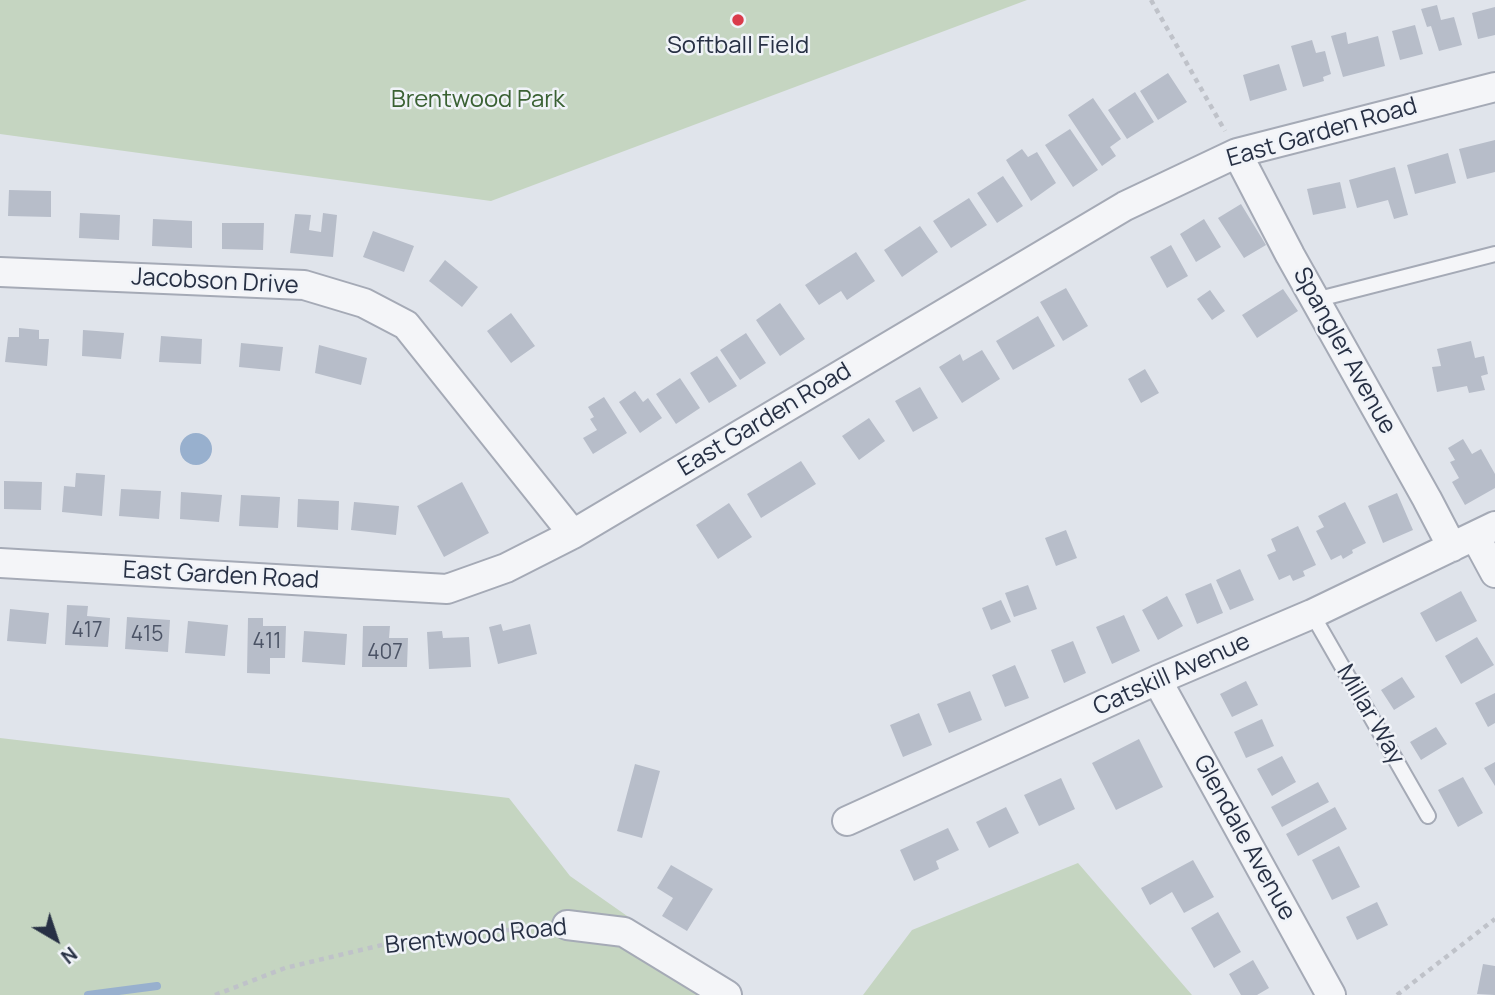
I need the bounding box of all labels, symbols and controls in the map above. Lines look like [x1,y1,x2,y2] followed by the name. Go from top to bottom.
[730,12,746,28] marker: Softball Field
[667,32,809,60] place label: Softball Field
[391,86,565,114] park label: Brentwood Park
[1224,92,1420,174] street label: East Garden Road
[131,263,299,301] street label: Jacobson Drive
[1286,263,1402,439] street label: Spangler Avenue
[673,357,857,483] street label: East Garden Road
[122,556,320,596] street label: East Garden Road
[71,618,103,644] house number: 417
[131,622,163,648] house number: 415
[1089,628,1255,722] street label: Catskill Avenue
[253,629,281,655] house number: 411
[367,640,403,666] house number: 407
[1330,660,1410,770] street label: Millar Way
[1187,750,1301,926] street label: Glendale Avenue
[21,904,91,974] north arrow
[384,913,568,961] street label: Brentwood Road
[56,941,83,970] text: N

